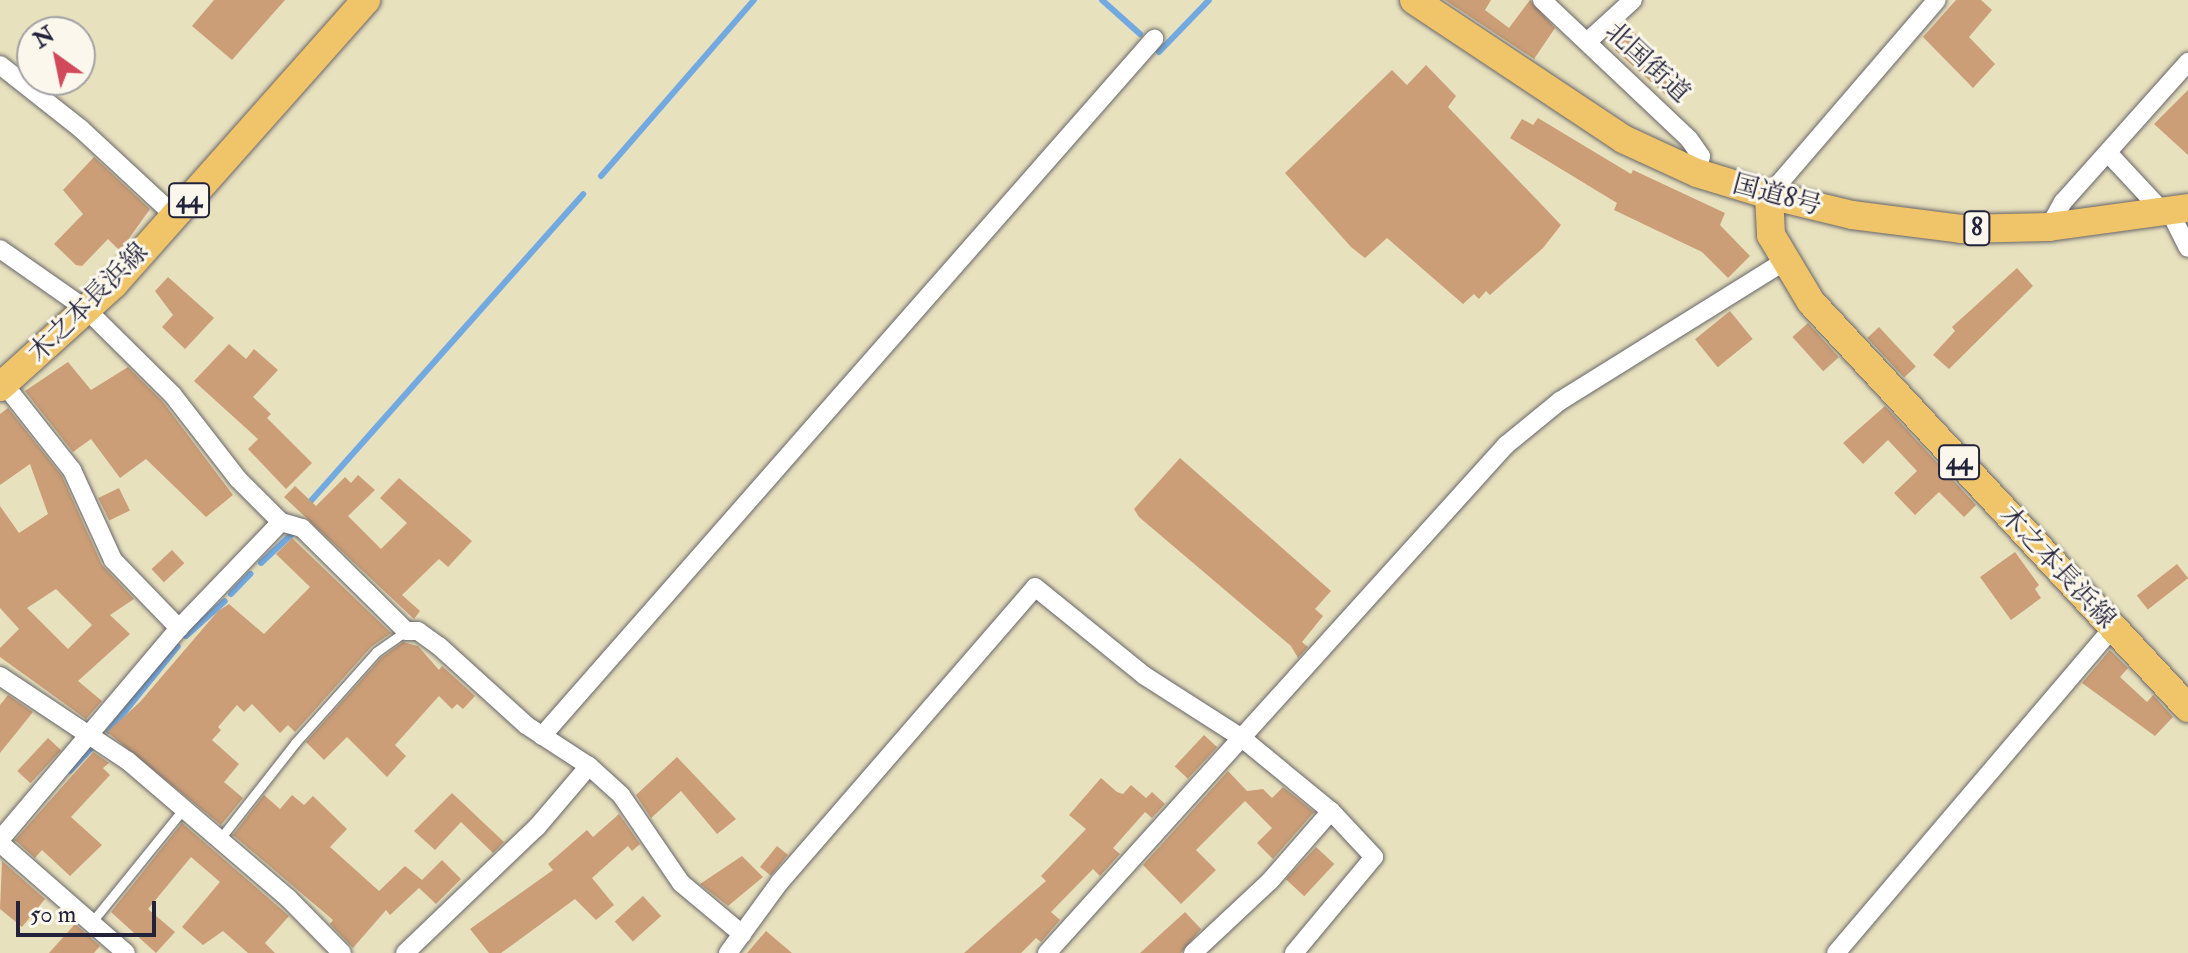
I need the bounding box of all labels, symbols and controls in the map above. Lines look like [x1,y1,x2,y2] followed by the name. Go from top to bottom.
[16,16,96,96] north arrow
[1598,16,1696,110] street label: 北国街道
[28,20,60,55] text: N
[1729,169,1825,223] street label: 国道8号
[167,180,211,220] road number: 44
[1963,208,1991,248] road number: 8
[23,237,155,369] street label: 木之本長浜線
[1937,442,1981,482] road number: 44
[1992,500,2122,636] street label: 木之本長浜線
[20,885,160,935] scale bar
[30,899,76,930] text: 50 m

